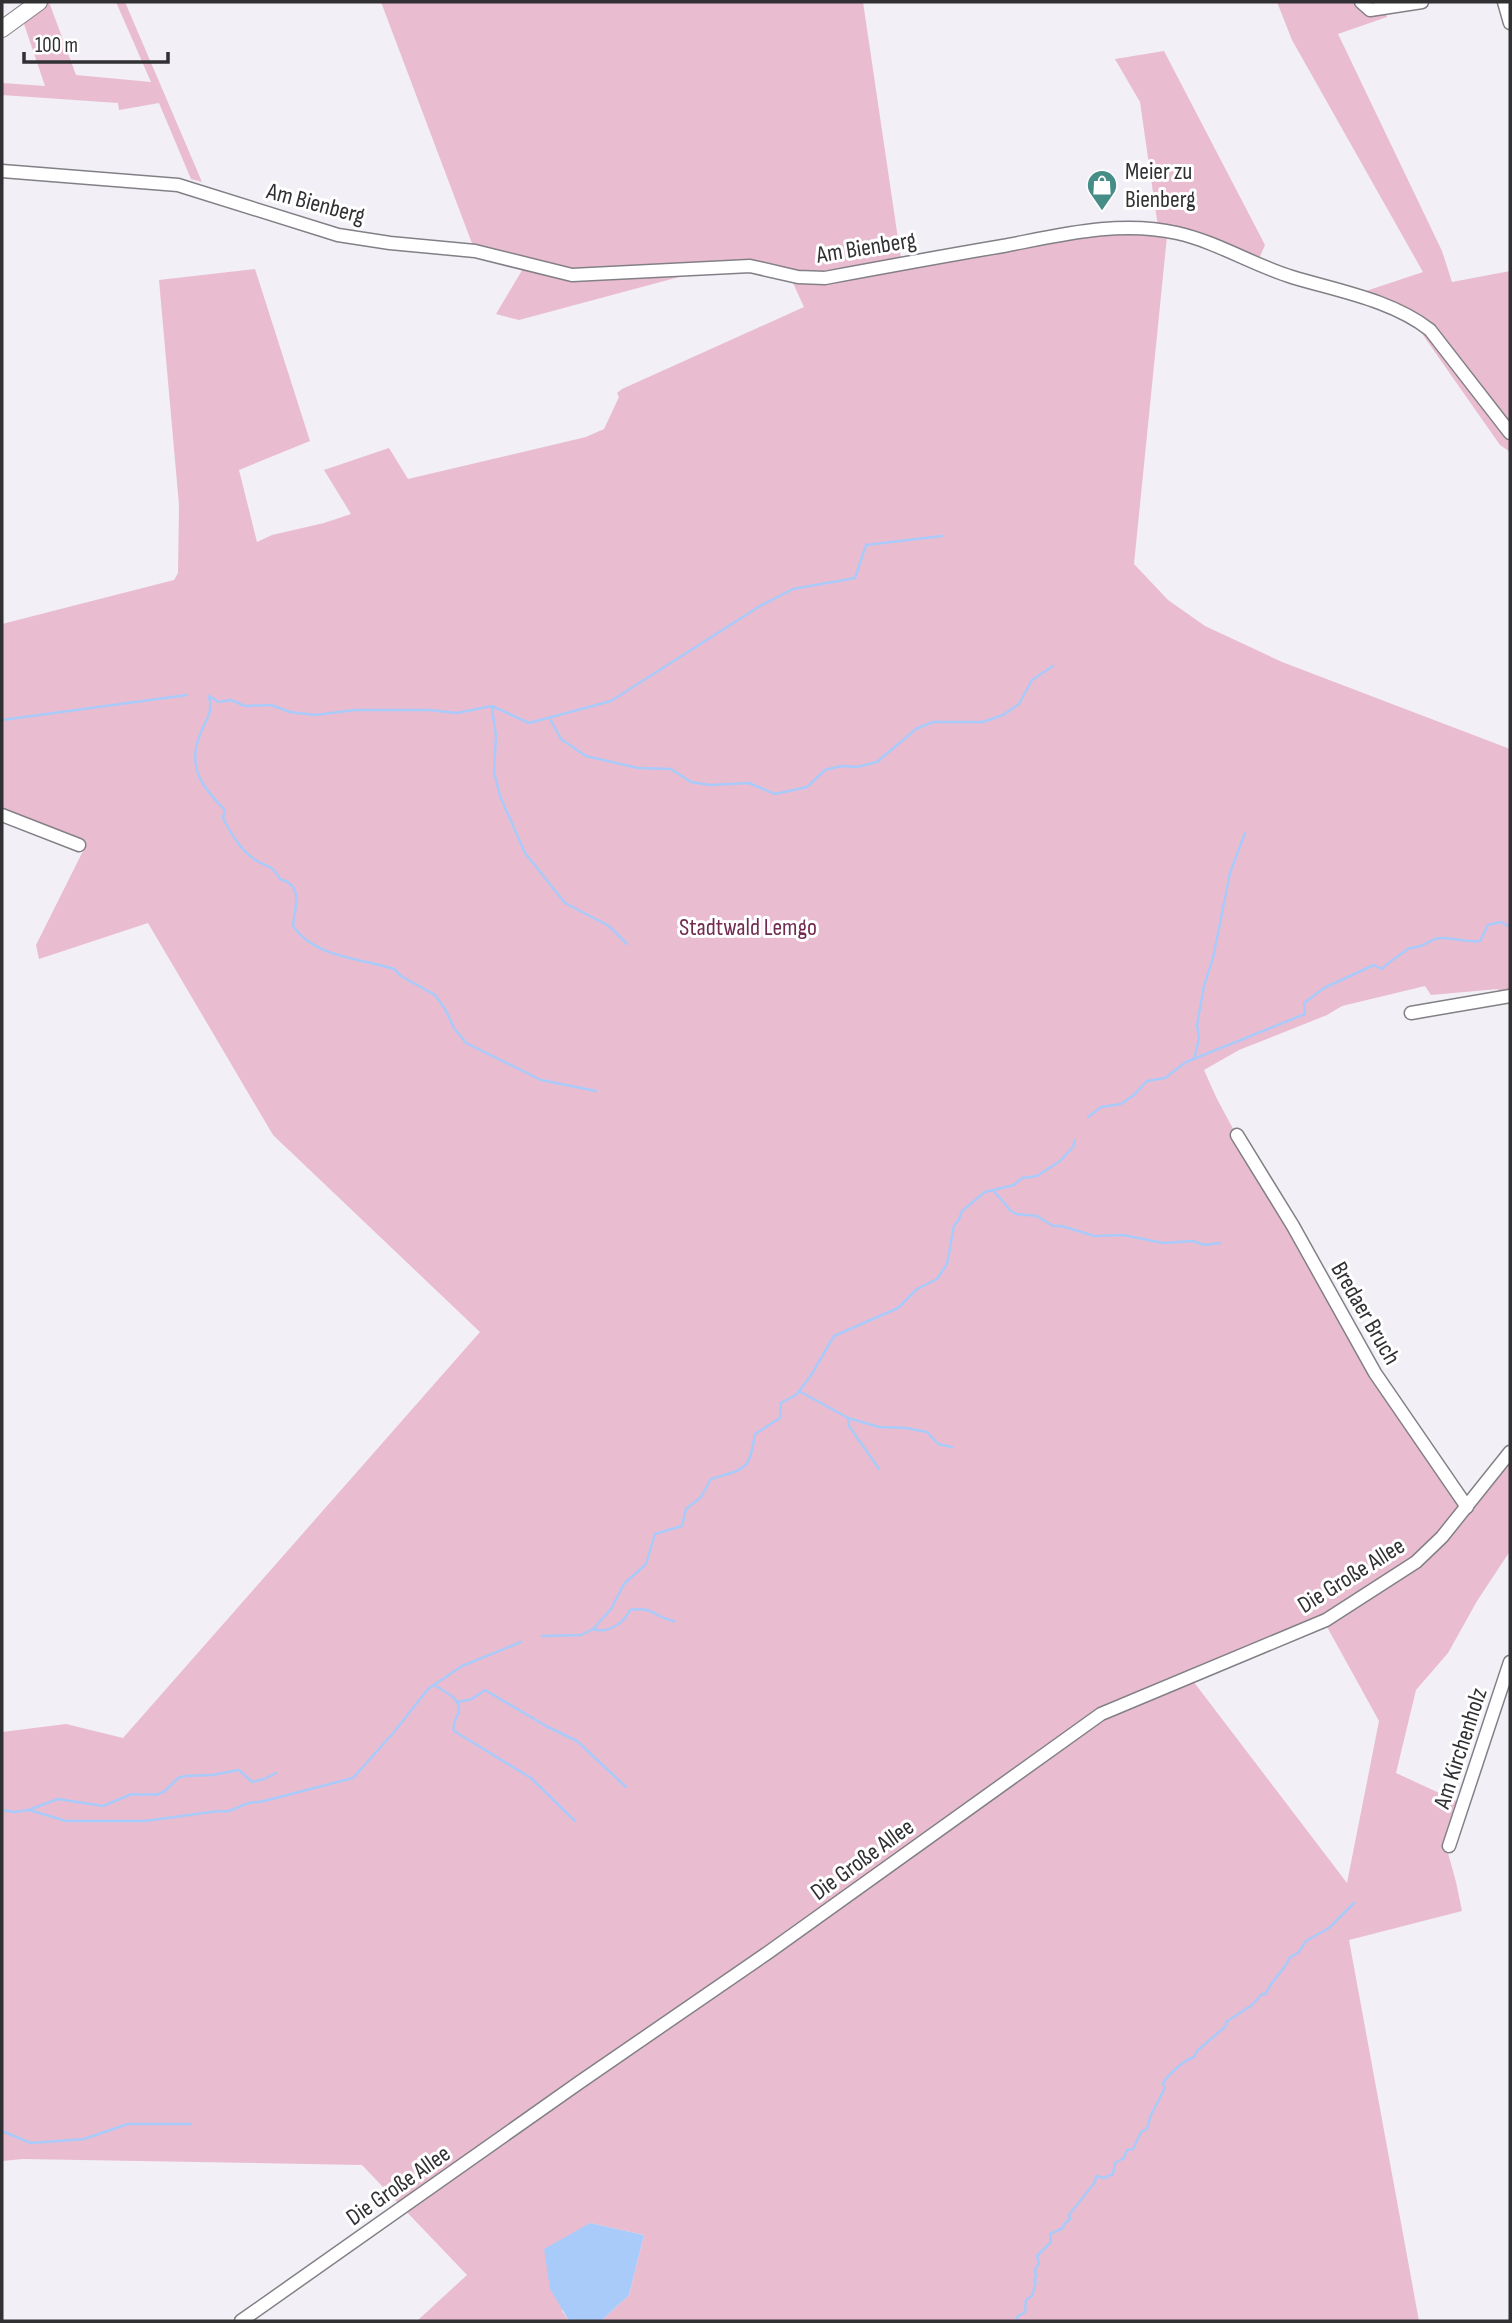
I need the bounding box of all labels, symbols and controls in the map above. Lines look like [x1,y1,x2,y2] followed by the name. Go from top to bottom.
[24,21,168,65] scale bar
[35,33,78,58] text: 100 m
[1125,157,1196,214] place label: Meier zu Bienberg
[1085,168,1119,212] shop icon: Meier zu Bienberg
[263,176,368,230] street label: Am Bienberg
[813,225,918,270] street label: Am Bienberg
[679,913,817,942] park label: Stadtwald Lemgo
[1325,1257,1407,1370] street label: Bredaer Bruch
[1292,1531,1410,1620] street label: Die Große Allee
[1427,1684,1494,1813] street label: Am Kirchenholz
[805,1812,920,1907] street label: Die Große Allee
[341,2139,456,2232] street label: Die Große Allee

